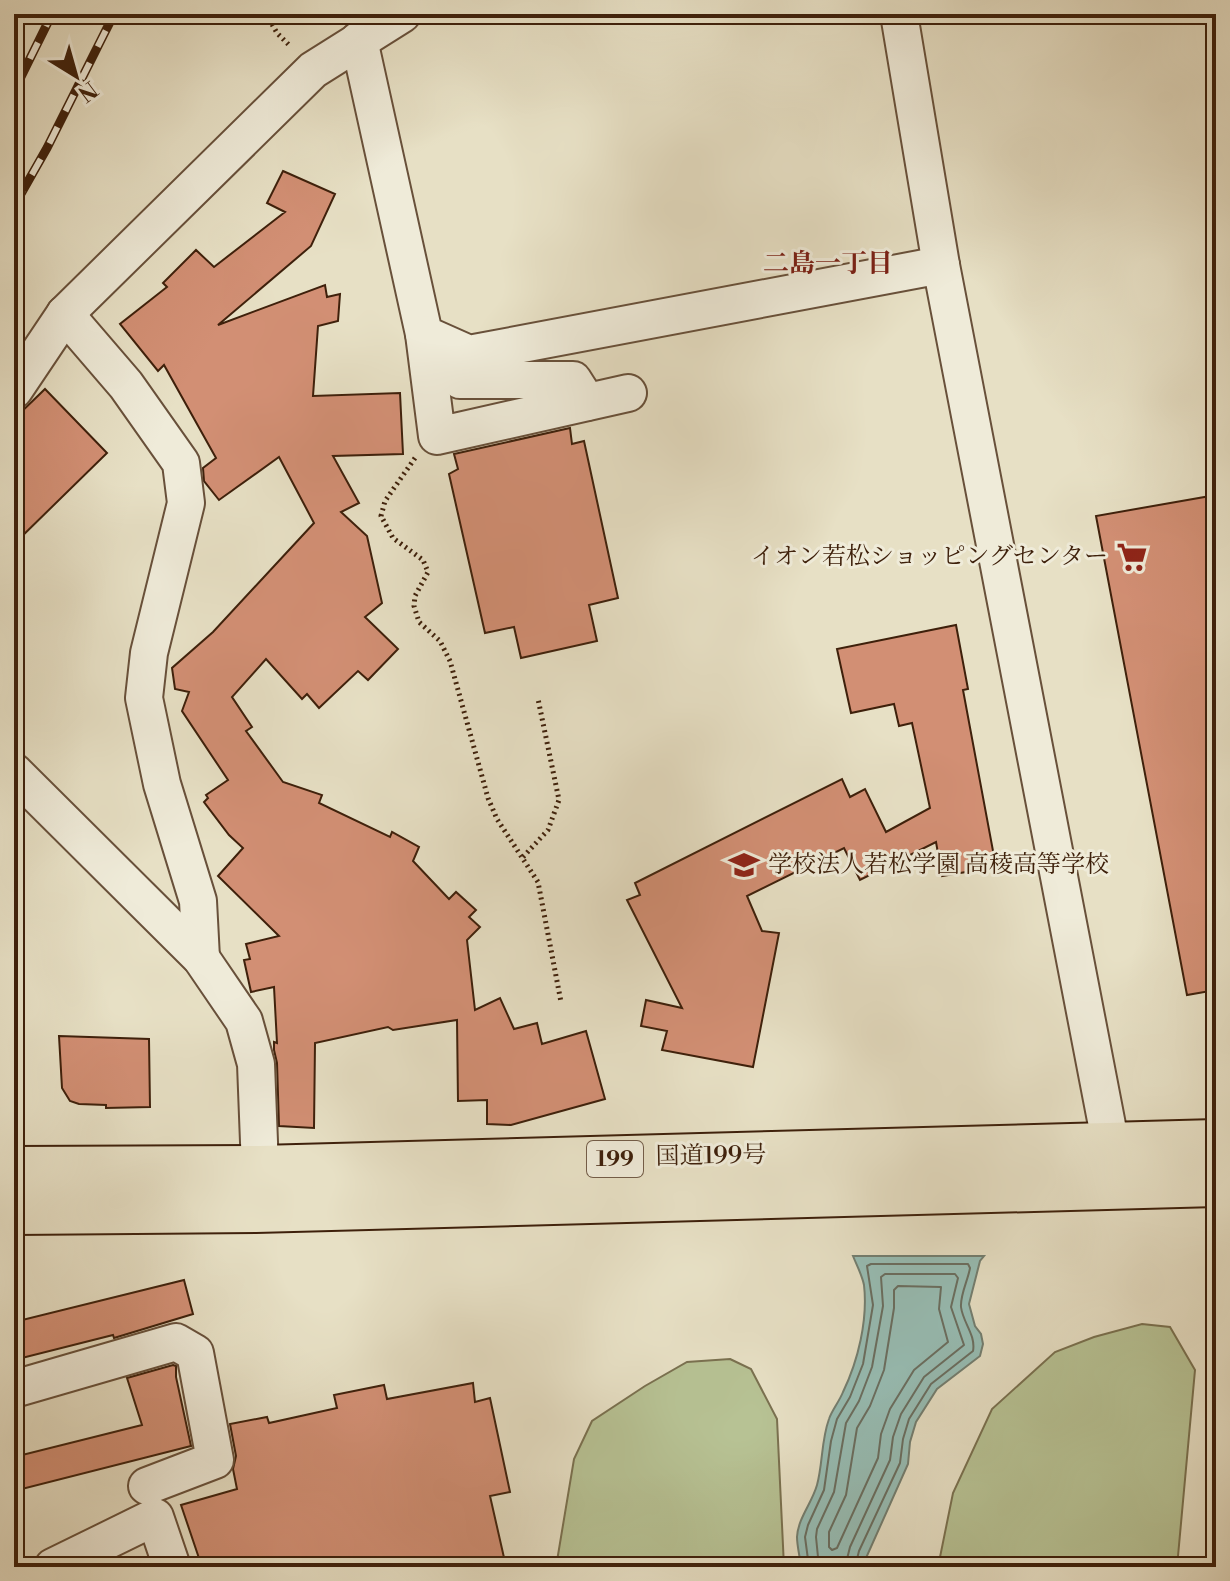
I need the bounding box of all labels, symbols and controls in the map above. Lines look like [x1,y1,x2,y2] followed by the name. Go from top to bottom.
[36,36,116,116] north arrow
[72,75,102,107] text: N
[763,248,893,280] district label: 二島一丁目
[1115,540,1149,574] supermarket icon: イオン若松ショッピングセンター
[751,542,1108,572] place label: イオン若松ショッピングセンター
[727,848,761,882] school or university icon: 学校法人若松学園 高稜高等学校
[768,850,1109,880] place label: 学校法人若松学園 高稜高等学校
[655,1140,767,1172] street label: 国道199号
[587,1141,643,1177] road number: 199

